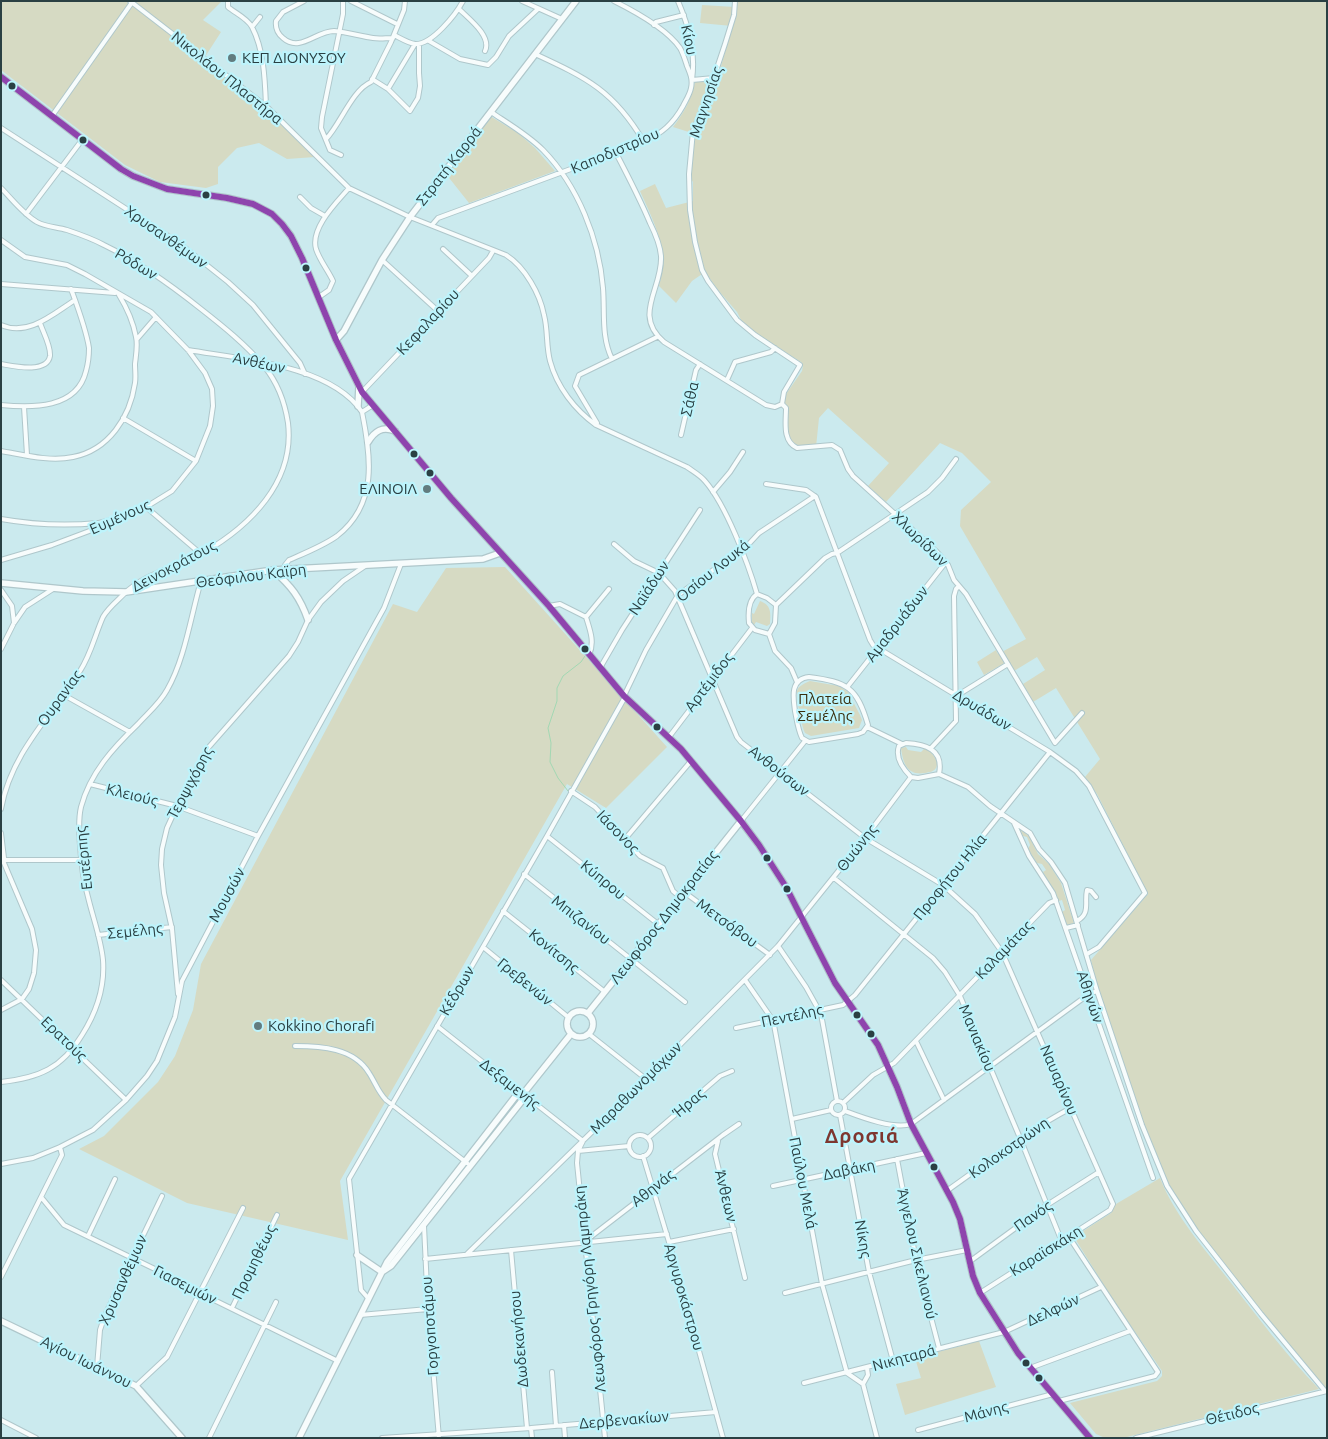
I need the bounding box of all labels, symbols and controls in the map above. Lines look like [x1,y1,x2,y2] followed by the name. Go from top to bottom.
[677,23,701,57] street label: Κίου
[168,28,286,128] street label: Νικολάου Πλαστήρα
[242,49,346,67] place label: ΚΕΠ ΔΙΟΝΥΣΟΥ
[226,52,238,64] marker: ΚΕΠ ΔΙΟΝΥΣΟΥ
[685,64,727,140] street label: Μαγνησίας
[7,81,17,91] unlabelled marker
[413,123,485,209] street label: Στρατή Καρρά
[568,124,662,178] street label: Καποδιστρίου
[78,135,88,145] unlabelled marker
[201,190,211,200] unlabelled marker
[121,202,211,272] street label: Χρυσανθέμων
[112,244,160,284] street label: Ρόδων
[301,263,311,273] unlabelled marker
[393,285,463,359] street label: Κεφαλαρίου
[231,349,287,377] street label: Ανθέων
[677,380,703,418] street label: Σάθα
[409,449,419,459] unlabelled marker
[425,468,435,478] unlabelled marker
[359,480,417,498] place label: ΕΛΙΝΟΙΛ
[421,483,433,495] marker: ΕΛΙΝΟΙΛ
[87,496,153,538] street label: Ευμένους
[888,508,952,570] street label: Χλωρίδων
[129,536,219,596] street label: Δεινοκράτους
[673,536,753,606] street label: Οσίου Λουκά
[625,557,673,619] street label: Ναϊάδων
[195,560,307,592] street label: Θεόφιλου Καϊρη
[862,583,932,665] street label: Αμαδρυάδων
[580,644,590,654] unlabelled marker
[681,649,737,715] street label: Αρτέμιδος
[34,666,86,730] street label: Ουρανίας
[950,686,1014,734] street label: Δρυάδων
[797,690,853,725] park label: Πλατεία Σεμέλης
[652,722,662,732] unlabelled marker
[745,742,813,800] street label: Ανθούσων
[163,744,217,822] street label: Τερψιχόρης
[104,780,160,810] street label: Κλειούς
[593,806,643,858] street label: Ιάσονος
[833,821,881,875] street label: Θυώνης
[72,825,96,891] street label: Ευτέρπης
[910,830,990,924] street label: Προφήτου Ηλία
[606,846,722,988] street label: Λεωφόρος Δημοκρατίας
[762,853,772,863] unlabelled marker
[577,857,629,903] street label: Κύπρου
[205,865,249,925] street label: Μουσών
[782,884,792,894] unlabelled marker
[548,892,614,948] street label: Μπιζανίου
[693,895,761,951] street label: Μετσόβου
[972,917,1036,983] street label: Καλαμάτας
[107,919,163,943] street label: Σεμέλης
[525,925,583,977] street label: Κονίτσης
[494,954,556,1010] street label: Γρεβενών
[436,963,478,1019] street label: Κέδρων
[1073,969,1107,1025] street label: Αθηνών
[760,1001,824,1031] street label: Πεντέλης
[955,1002,999,1074] street label: Μανιακίου
[852,1010,862,1020] unlabelled marker
[37,1013,91,1065] street label: Ερατούς
[268,1017,375,1035] place label: Kokkino Chorafi
[252,1020,264,1032] marker: Kokkino Chorafi
[866,1029,876,1039] unlabelled marker
[586,1038,686,1138] street label: Μαραθωνομάχων
[1036,1042,1082,1118] street label: Ναυαρίνου
[476,1055,544,1113] street label: Δεξαμενής
[669,1084,709,1122] street label: Ήρας
[965,1114,1053,1182] street label: Κολοκοτρώνη
[824,1124,900,1148] district label: Δροσιά
[785,1135,821,1231] street label: Παύλου Μελά
[821,1156,877,1184] street label: Δαβάκη
[929,1162,939,1172] unlabelled marker
[628,1166,678,1210] street label: Αθηνάς
[711,1168,741,1224] street label: Άνθεων
[570,1185,610,1393] street label: Λεωφόρος Γρηγόρη Λαμπράκη
[893,1187,941,1321] street label: Άγγελου Σικελιανού
[1011,1197,1055,1235] street label: Πανός
[851,1219,875,1259] street label: Νίκης
[228,1222,280,1302] street label: Προμηθέως
[1007,1222,1085,1280] street label: Καραϊσκάκη
[95,1232,151,1328] street label: Χρυσανθέμων
[660,1241,708,1353] street label: Αργυροκάστρου
[151,1262,219,1308] street label: Γιασεμιών
[418,1276,442,1376] street label: Γοργοποτάμου
[506,1290,532,1388] street label: Δωδεκανήσου
[1024,1290,1082,1330] street label: Δελφών
[38,1332,134,1392] street label: Αγίου Ιωάννου
[870,1341,938,1375] street label: Νικηταρά
[1021,1358,1031,1368] unlabelled marker
[1034,1373,1044,1383] unlabelled marker
[962,1398,1010,1426] street label: Μάνης
[1204,1399,1260,1429] street label: Θέτιδος
[578,1407,670,1433] street label: Δερβενακίων

